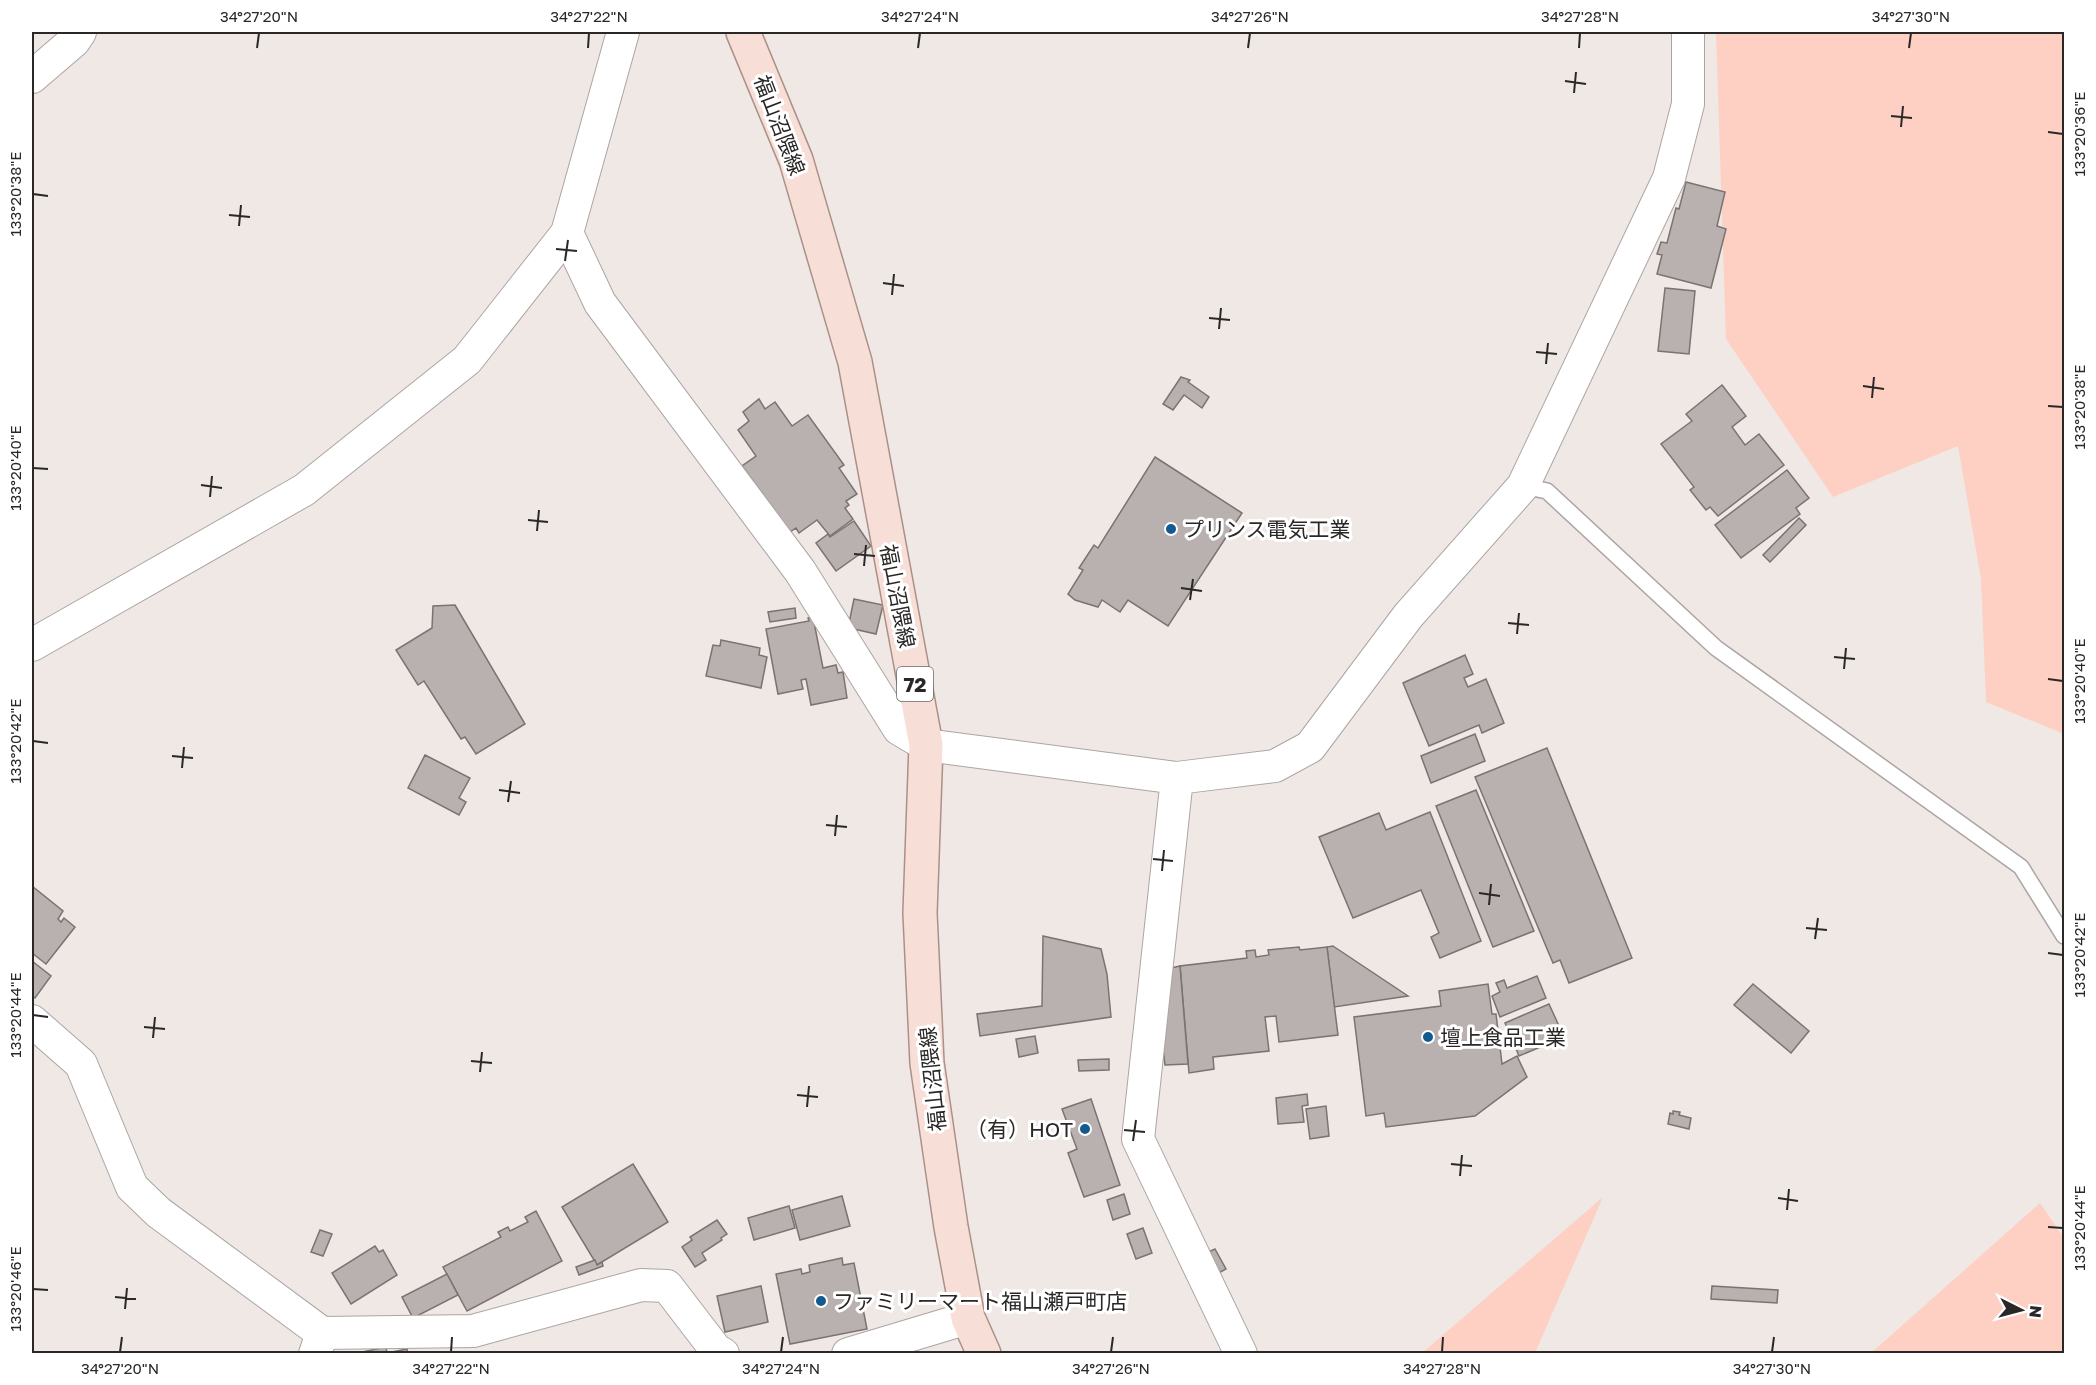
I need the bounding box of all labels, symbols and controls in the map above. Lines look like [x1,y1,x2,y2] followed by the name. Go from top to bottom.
[220,7,298,25] text: 34°27'20"N
[550,7,628,25] text: 34°27'22"N
[881,7,959,25] text: 34°27'24"N
[1211,7,1289,25] text: 34°27'26"N
[1541,7,1619,25] text: 34°27'28"N
[1872,7,1950,25] text: 34°27'30"N
[749,71,811,179] street label: 福山沼隈線
[2070,92,2088,176] text: 133°20'36"E
[6,152,24,236] text: 133°20'38"E
[2070,365,2088,449] text: 133°20'38"E
[6,425,24,511] text: 133°20'40"E
[1183,516,1351,542] place label: プリンス電気工業
[1164,522,1178,536] marker: プリンス電気工業
[875,542,921,650] street label: 福山沼隈線
[2070,638,2088,724] text: 133°20'40"E
[897,667,933,701] road number: 72
[6,699,24,783] text: 133°20'42"E
[2070,913,2088,997] text: 133°20'42"E
[6,972,24,1058] text: 133°20'44"E
[1440,1024,1566,1050] place label: 壇上食品工業
[914,1025,950,1133] street label: 福山沼隈線
[1421,1030,1435,1044] marker: 壇上食品工業
[966,1116,1073,1142] place label: （有）HOT
[1078,1122,1092,1136] marker: （有）HOT
[2070,1185,2088,1271] text: 133°20'44"E
[6,1246,24,1332] text: 133°20'46"E
[1991,1280,2051,1340] north arrow
[833,1288,1127,1314] place label: ファミリーマート福山瀬戸町店
[814,1294,828,1308] marker: ファミリーマート福山瀬戸町店
[2025,1304,2046,1319] text: N
[81,1359,159,1377] text: 34°27'20"N
[412,1359,490,1377] text: 34°27'22"N
[742,1359,820,1377] text: 34°27'24"N
[1072,1359,1150,1377] text: 34°27'26"N
[1403,1359,1481,1377] text: 34°27'28"N
[1733,1359,1811,1377] text: 34°27'30"N

